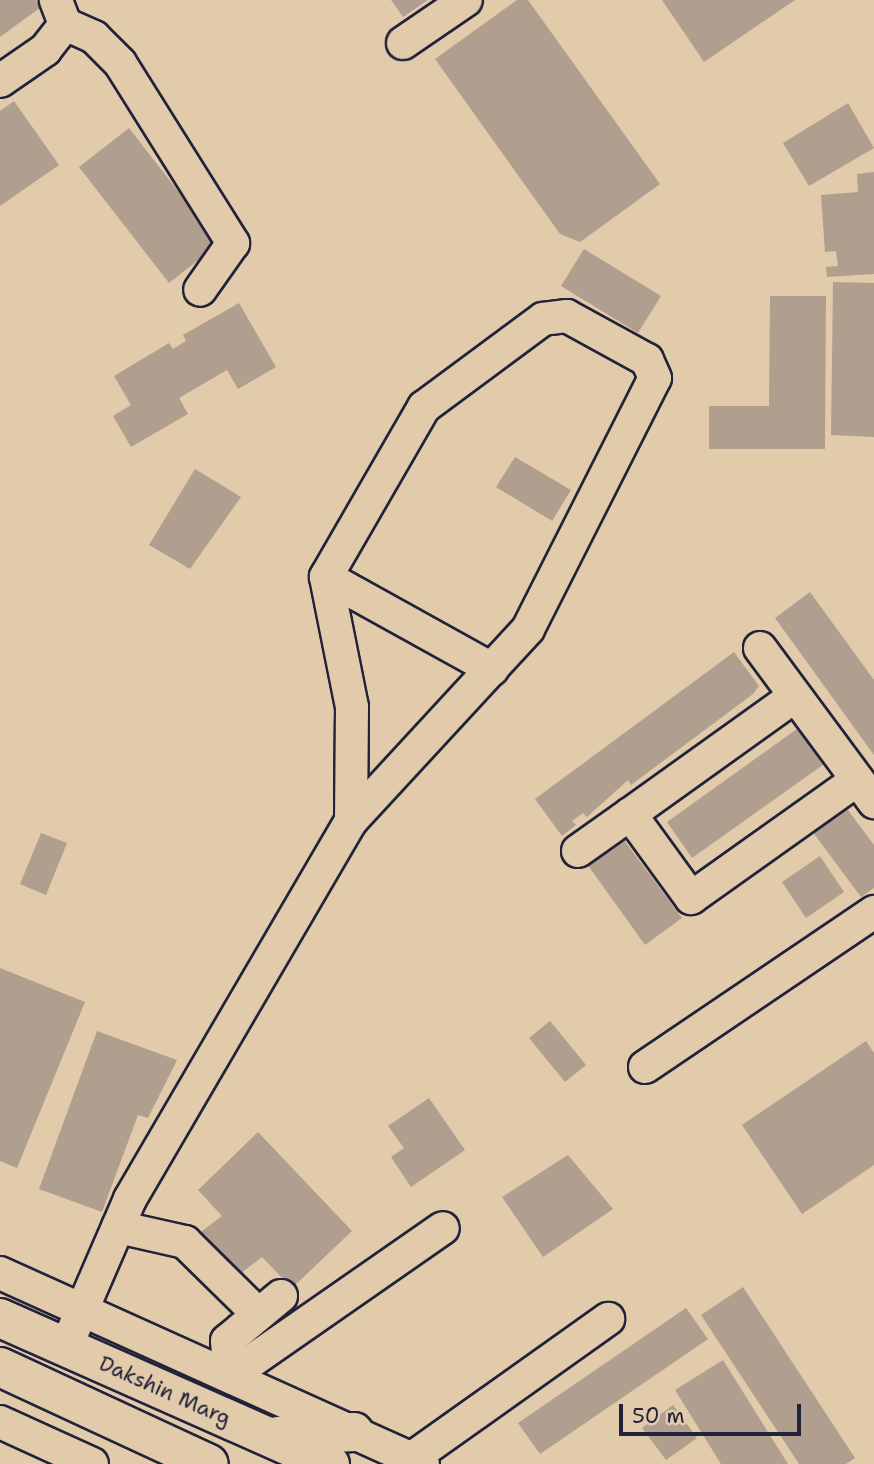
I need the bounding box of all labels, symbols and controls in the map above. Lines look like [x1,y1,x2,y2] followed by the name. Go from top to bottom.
[95,1351,235,1431] street label: Dakshin Marg
[622,1390,804,1434] scale bar
[632,1402,685,1430] text: 50 m

